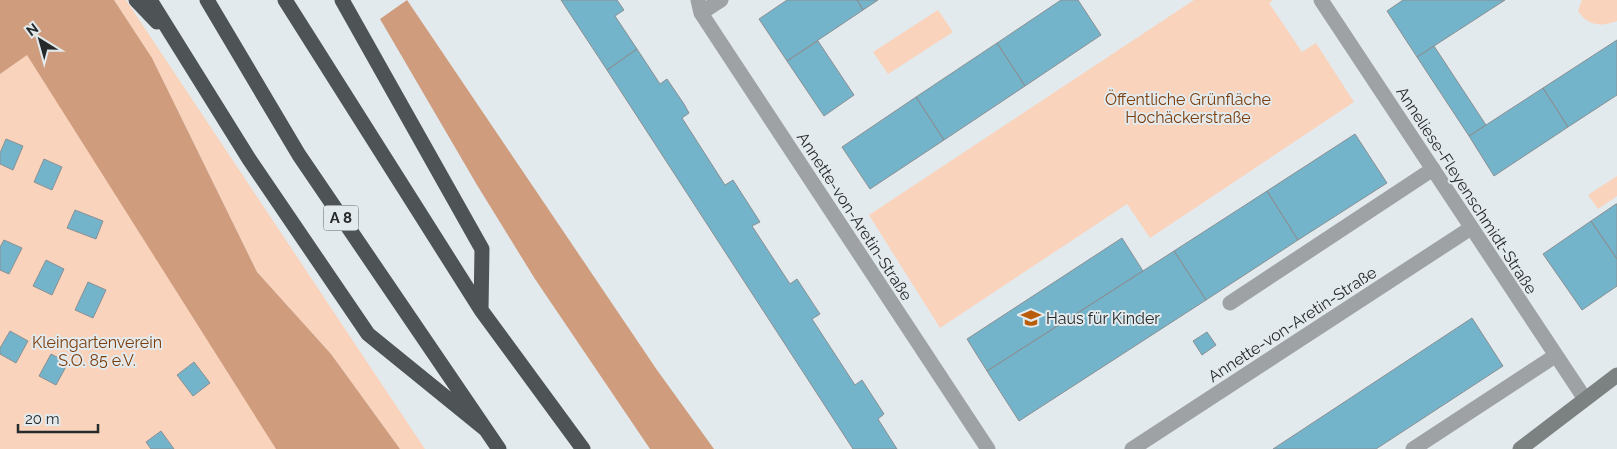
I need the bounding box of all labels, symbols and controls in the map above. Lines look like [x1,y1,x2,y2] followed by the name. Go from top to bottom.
[15,15,65,65] north arrow
[23,20,41,39] text: N
[1392,83,1541,298] street label: Anneliese-Fleyenschmidt-Straße
[1105,89,1271,127] park label: Öffentliche Grünfläche Hochäckerstraße
[793,129,916,304] street label: Annette-von-Aretin-Straße
[324,206,358,230] road number: A 8
[1205,263,1380,386] street label: Annette-von-Aretin-Straße
[1020,307,1042,329] school or university icon: Haus für Kinder
[1046,309,1160,328] place label: Haus für Kinder
[32,333,162,370] park label: Kleingartenverein S.O. 85 e.V.
[18,402,98,434] scale bar
[25,410,60,428] text: 20 m

